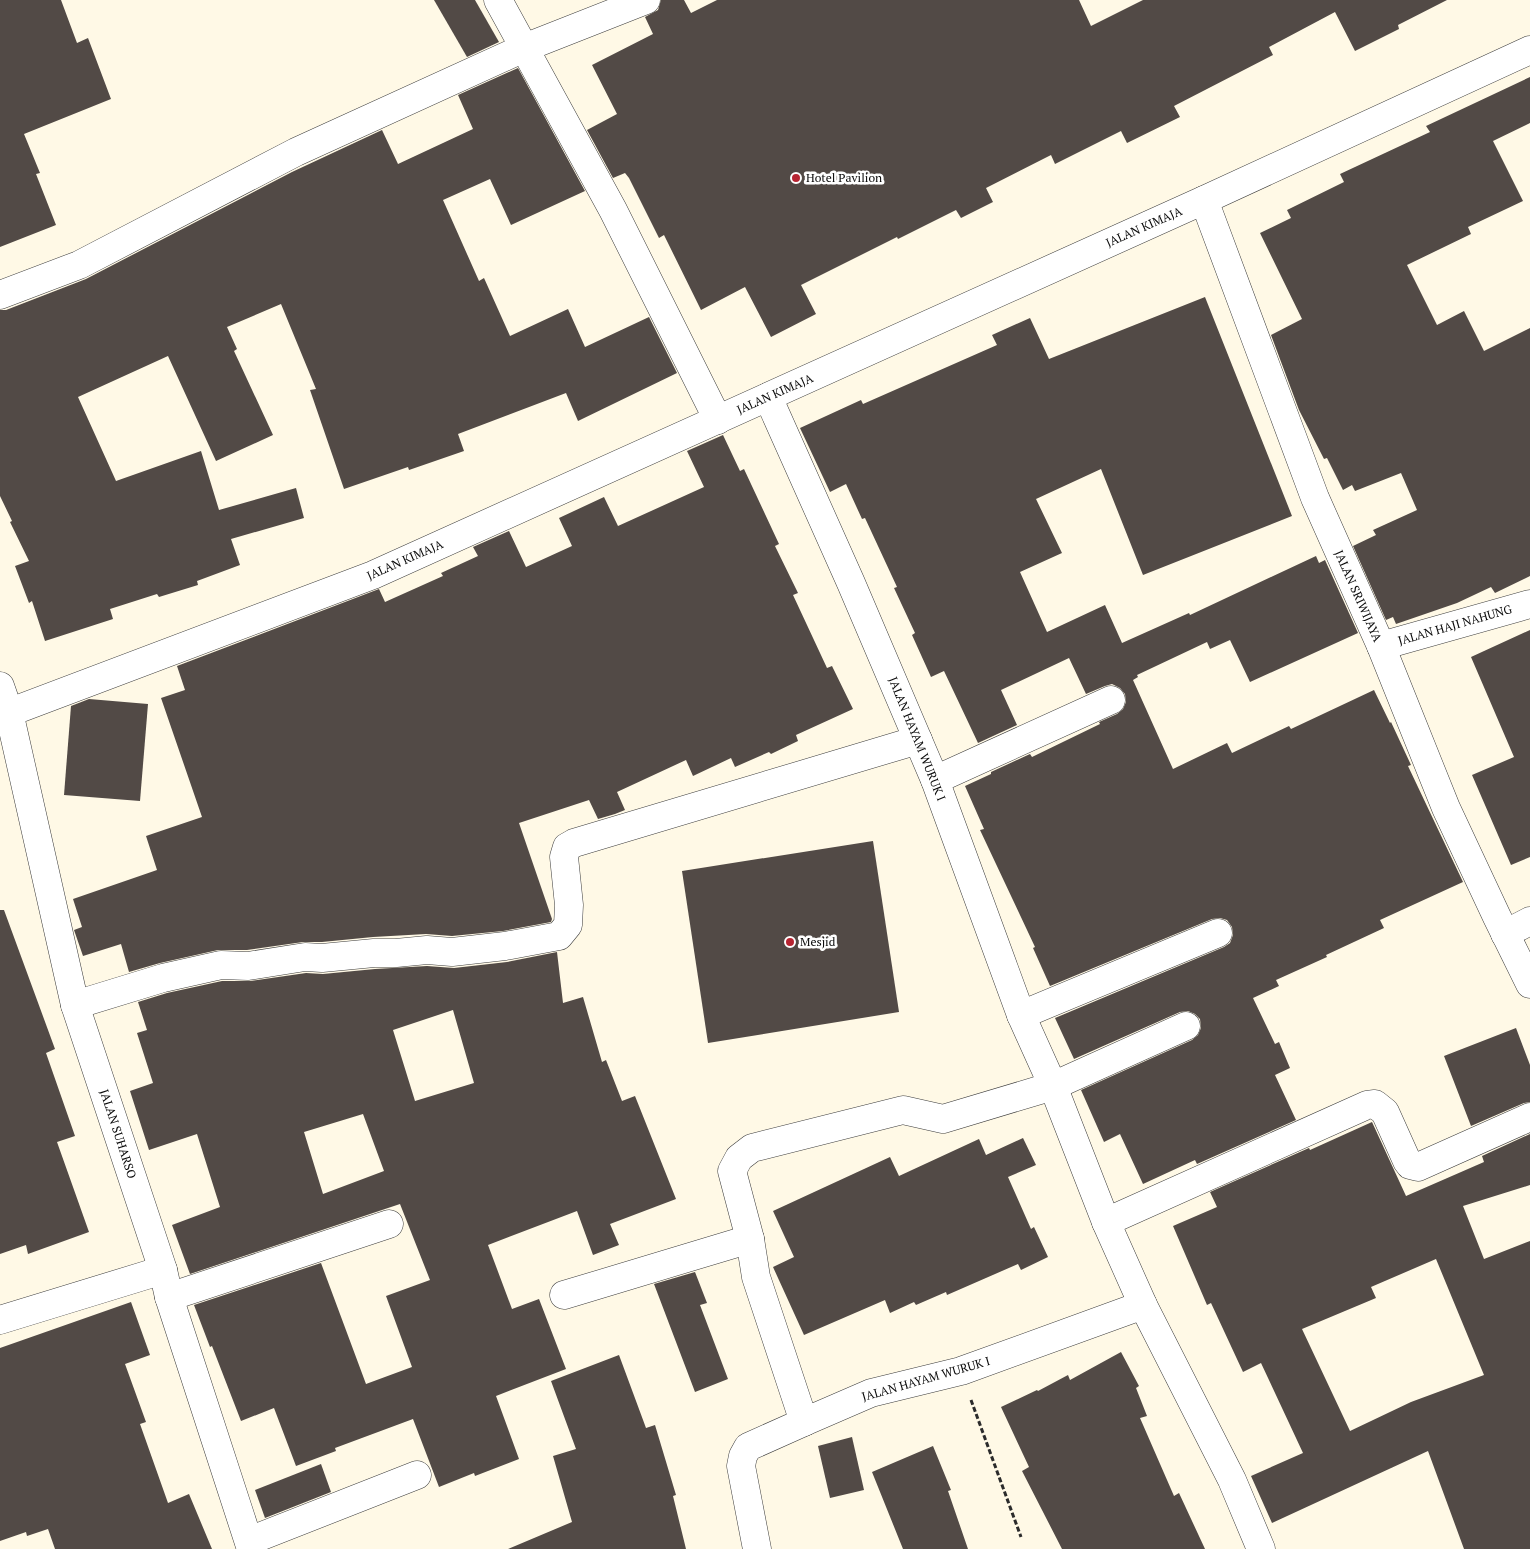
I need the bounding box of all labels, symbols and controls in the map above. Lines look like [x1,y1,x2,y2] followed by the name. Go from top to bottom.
[806,170,882,185] place label: Hotel Pavilion
[790,172,802,184] marker: Hotel Pavilion
[1103,203,1185,250] street label: JALAN KIMAJA
[734,370,816,417] street label: JALAN KIMAJA
[364,536,446,583] street label: JALAN KIMAJA
[1332,548,1386,645] street label: JALAN SRIWIJAYA
[1396,601,1514,648] street label: JALAN HAJI NAHUNG
[886,675,949,803] street label: JALAN HAYAM WURUK I
[800,934,836,949] place label: Mesjid
[784,936,796,948] marker: Mesjid
[97,1087,140,1181] street label: JALAN SUHARSO
[860,1353,992,1404] street label: JALAN HAYAM WURUK I

